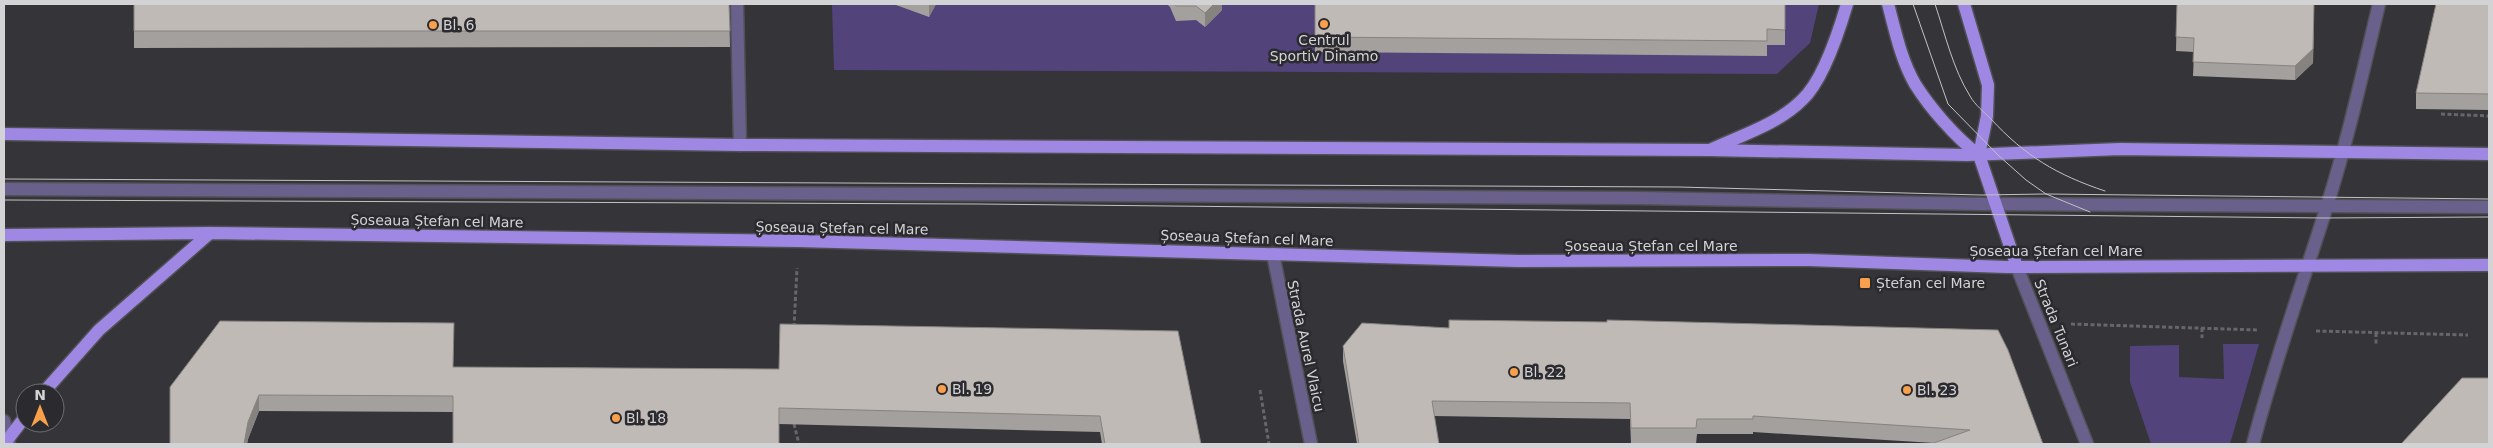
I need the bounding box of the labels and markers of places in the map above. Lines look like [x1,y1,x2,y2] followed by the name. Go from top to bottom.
[443,17,474,33] place label: Bl. 6
[1318,18,1330,30] marker: Centrul Sportiv Dinamo
[427,19,439,31] marker: Bl. 6
[1270,32,1378,64] place label: Centrul Sportiv Dinamo
[1876,275,1985,292] place label: Ștefan cel Mare
[1858,276,1872,290] marker: Ștefan cel Mare
[1524,364,1564,380] place label: Bl. 22
[1508,366,1520,378] marker: Bl. 22
[952,381,992,397] place label: Bl. 19
[1917,382,1957,398] place label: Bl. 23
[936,383,948,395] marker: Bl. 19
[1901,384,1913,396] marker: Bl. 23
[626,410,666,426] place label: Bl. 18
[610,412,622,424] marker: Bl. 18

